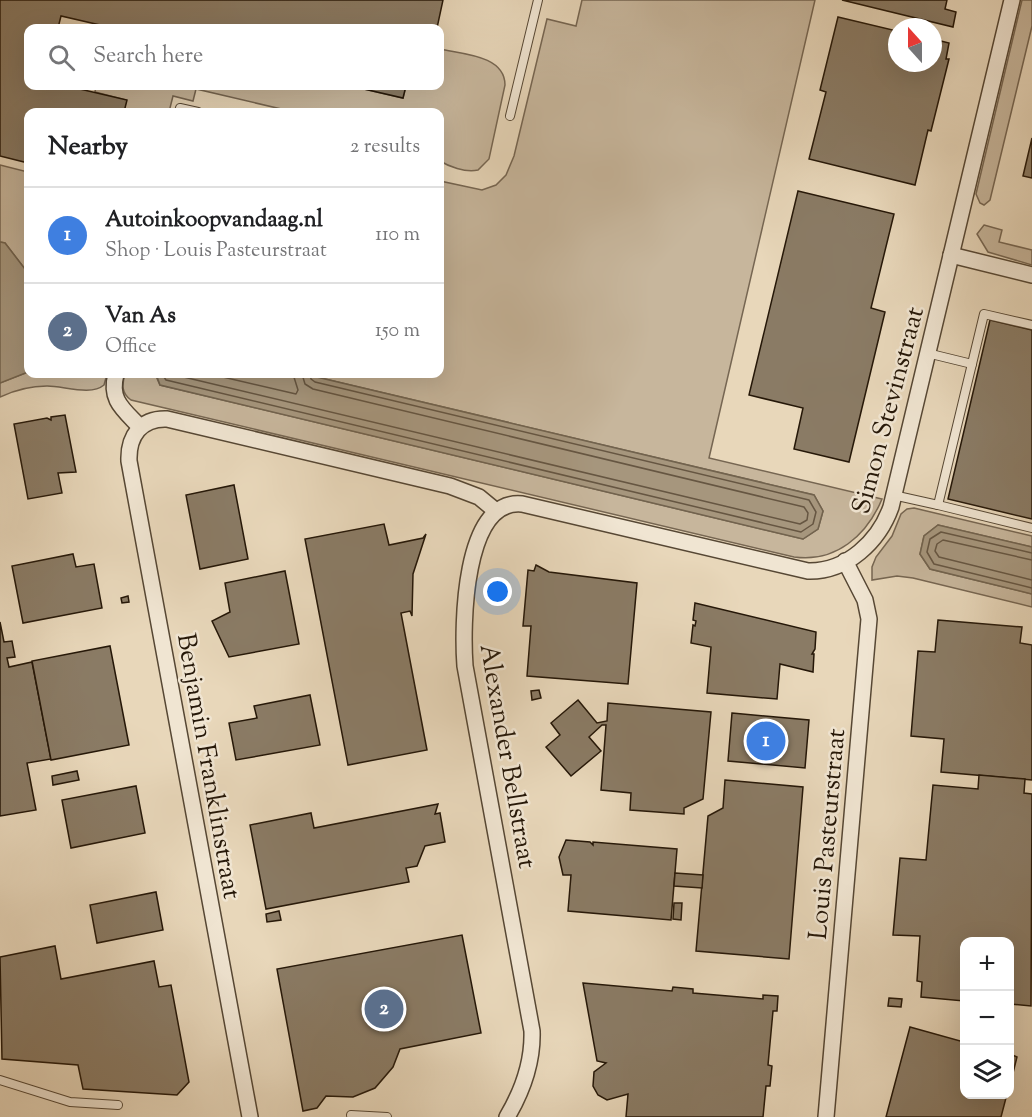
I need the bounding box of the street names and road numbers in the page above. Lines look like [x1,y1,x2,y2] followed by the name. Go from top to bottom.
[844,303,935,518] street label: Simon Stevinstraat
[166,631,249,902] street label: Benjamin Franklinstraat
[469,641,545,872] street label: Alexander Bellstraat
[801,727,856,941] street label: Louis Pasteurstraat

